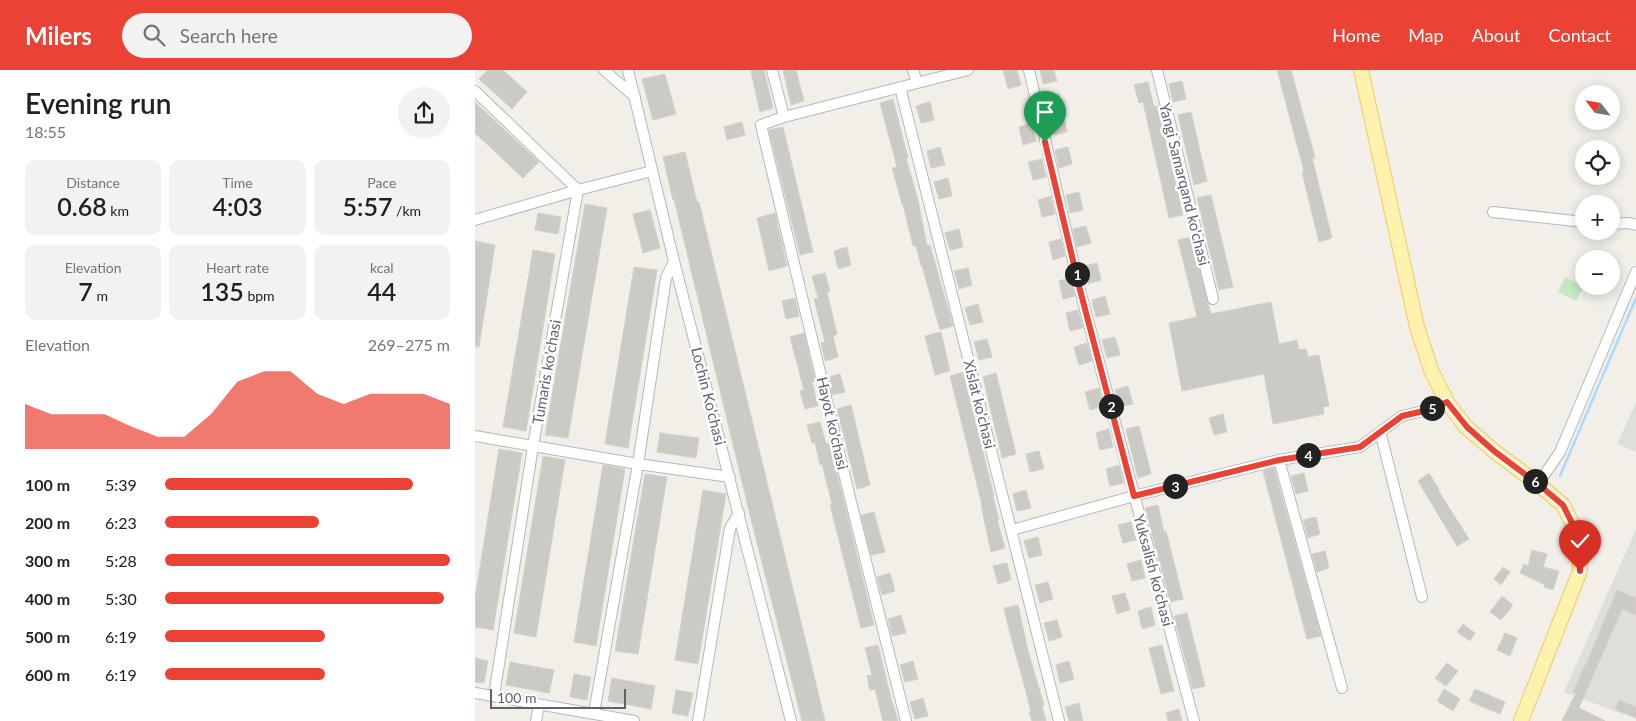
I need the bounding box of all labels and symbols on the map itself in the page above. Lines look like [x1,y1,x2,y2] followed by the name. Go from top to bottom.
[1575,85,1620,130] north arrow
[1024,91,1066,142] pin
[1156,101,1214,267] street label: Yangi Samarqand ko'chasi
[1065,262,1089,286] pin: 1
[528,318,564,426] street label: Tumaris ko'chasi
[688,345,730,447] street label: Lochin Ko'chasi
[960,358,1000,450] street label: Xislat ko'chasi
[814,375,852,471] street label: Hayot ko'chasi
[1099,394,1123,418] pin: 2
[1419,396,1445,420] pin: 5
[1295,442,1321,468] pin: 4
[1523,468,1547,494] pin: 6
[1163,474,1187,498] pin: 3
[1130,512,1178,628] street label: Yuksalish ko'chasi
[1559,520,1601,571] pin
[490,686,626,709] scale bar

